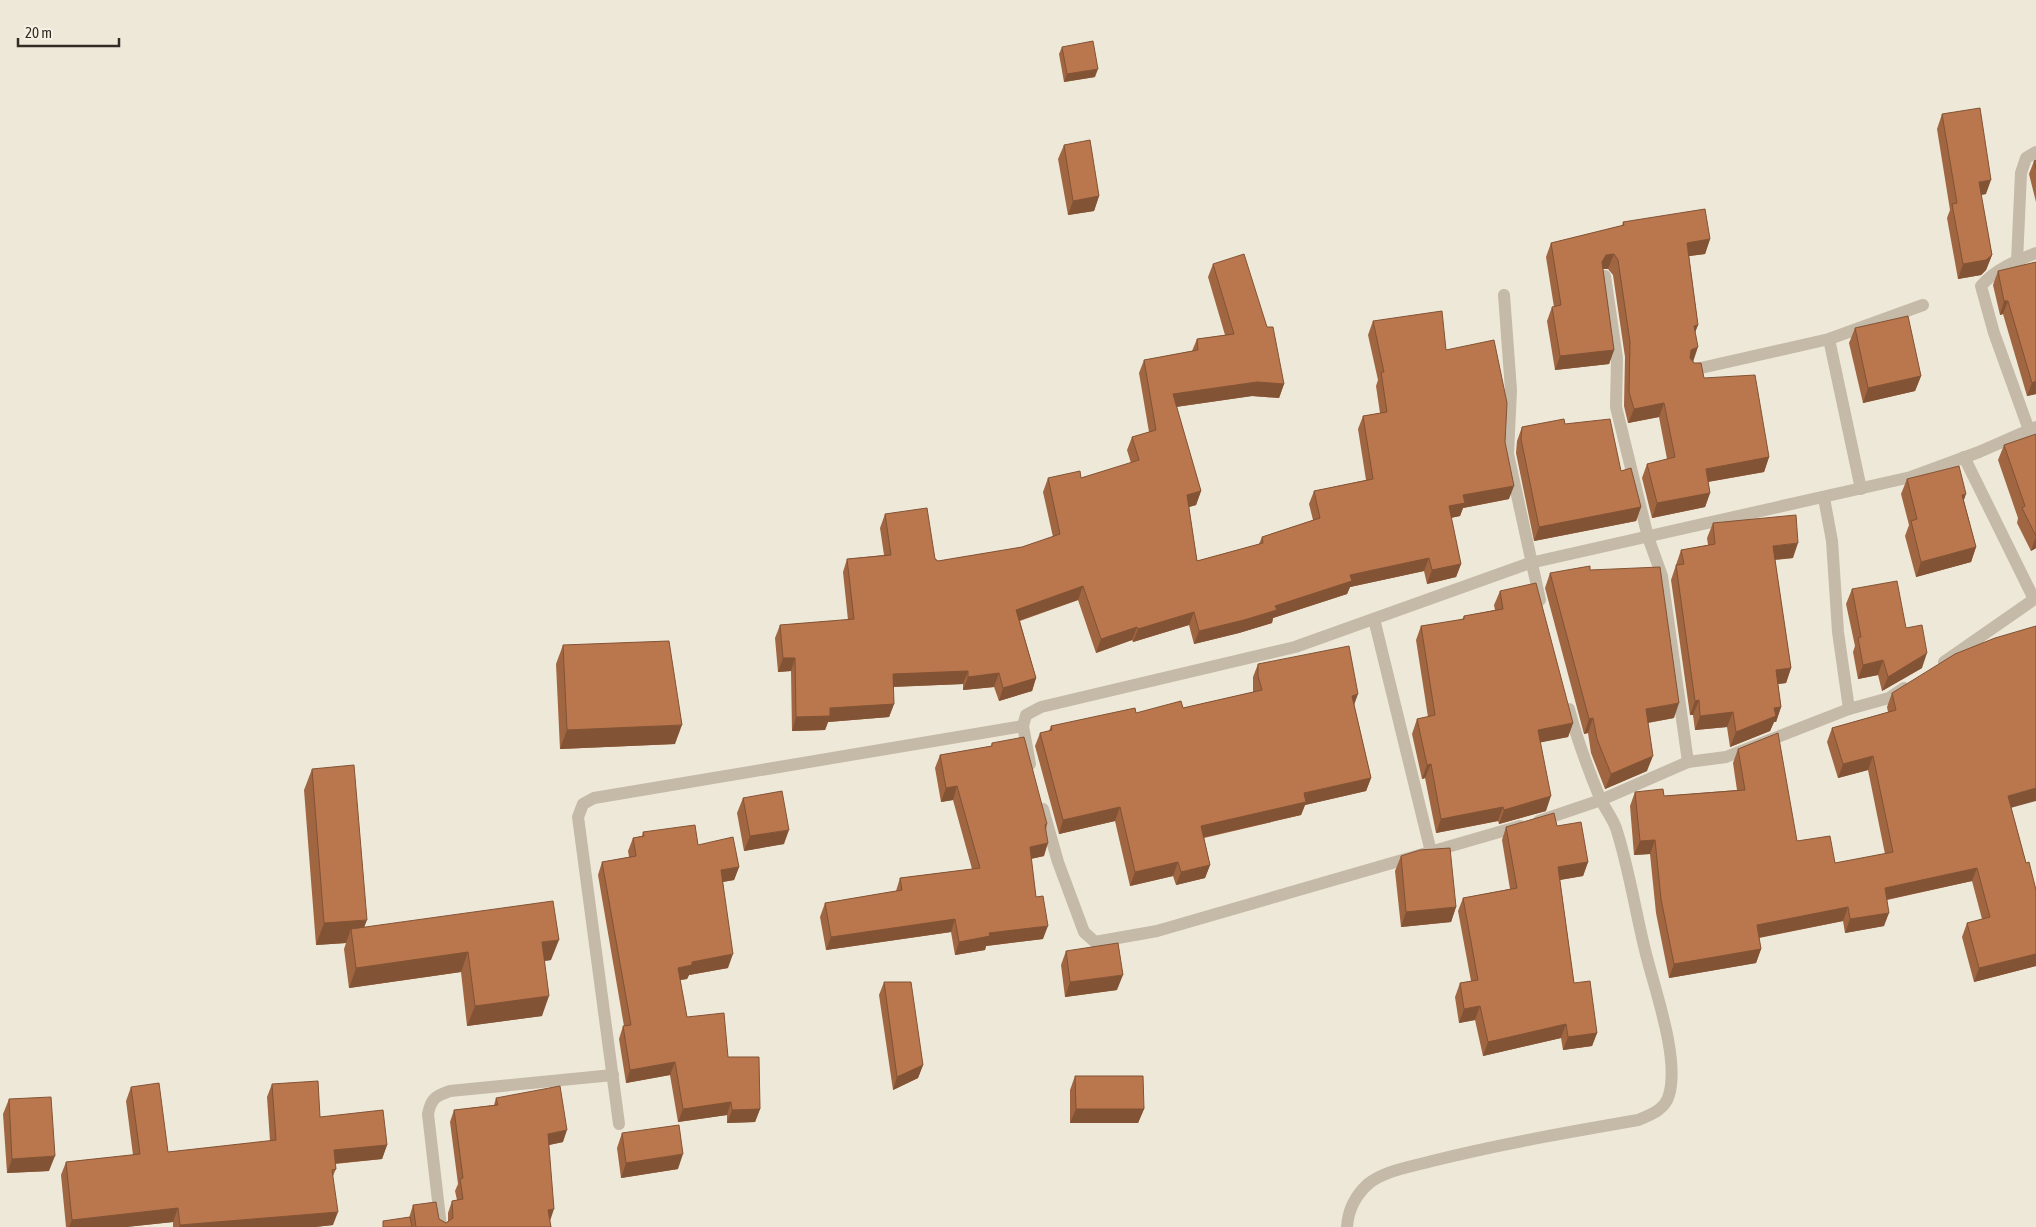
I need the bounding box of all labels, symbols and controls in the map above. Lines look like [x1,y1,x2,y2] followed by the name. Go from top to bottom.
[18,15,119,47] scale bar
[25,24,52,41] text: 20 m

